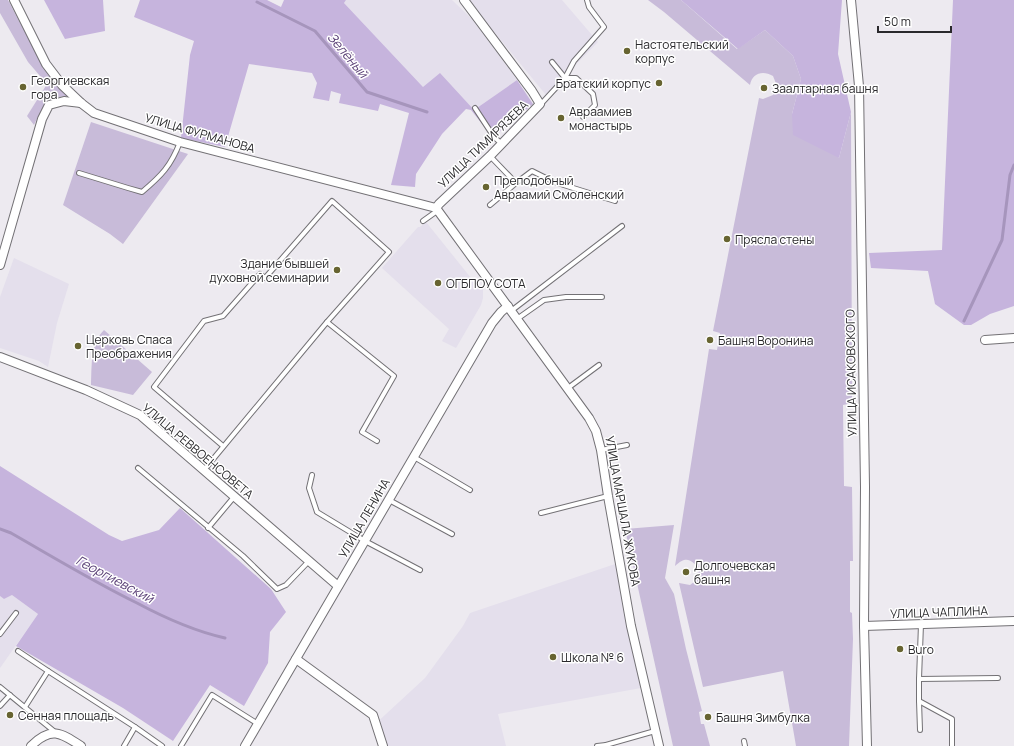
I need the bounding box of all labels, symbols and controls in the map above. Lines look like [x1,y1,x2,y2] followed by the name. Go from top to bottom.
[878,8,951,34] scale bar
[884,13,911,30] text: 50 m
[324,28,373,83] water label: Зелёный
[635,36,729,67] place label: Настоятельский корпус
[622,46,632,56] marker: Настоятельский корпус
[31,72,109,103] place label: Георгиевская гора
[556,75,651,92] place label: Братский корпус
[654,78,664,88] marker: Братский корпус
[772,80,878,97] place label: Заалтарная башня
[18,82,28,92] marker: Георгиевская гора
[759,83,769,93] marker: Заалтарная башня
[434,96,532,192] street label: УЛИЦА ТИМИРЯЗЕВА
[569,103,633,134] place label: Авраамиев монастырь
[143,109,258,157] street label: УЛИЦА ФУРМАНОВА
[556,113,566,123] marker: Авраамиев монастырь
[494,172,624,203] place label: Преподобный Авраамий Смоленский
[481,182,491,192] marker: Преподобный Авраамий Смоленский
[735,231,814,248] place label: Прясла стены
[722,234,732,244] marker: Прясла стены
[209,255,329,286] place label: Здание бывшей духовной семинарии
[332,265,342,275] marker: Здание бывшей духовной семинарии
[446,275,526,292] place label: ОГБПОУ СОТА
[433,278,443,288] marker: ОГБПОУ СОТА
[841,309,861,437] street label: УЛИЦА ИСАКОВСКОГО
[86,331,172,362] place label: Церковь Спаса Преображения
[718,332,813,349] place label: Башня Воронина
[705,335,715,345] marker: Башня Воронина
[73,341,83,351] marker: Церковь Спаса Преображения
[139,399,258,503] street label: УЛИЦА РЕВВОЕНСОВЕТА
[601,434,645,588] street label: УЛИЦА МАРШАЛА ЖУКОВА
[334,475,394,561] street label: УЛИЦА ЛЕНИНА
[73,551,158,608] water label: Георгиевский
[694,557,775,588] place label: Долгочевская башня
[681,567,691,577] marker: Долгочевская башня
[890,602,989,622] street label: УЛИЦА ЧАПЛИНА
[908,641,934,658] place label: Buro
[895,644,905,654] marker: Buro
[561,649,624,666] place label: Школа № 6
[548,652,558,662] marker: Школа № 6
[18,707,114,724] place label: Сенная площадь
[716,709,810,726] place label: Башня Зимбулка
[5,710,15,720] marker: Сенная площадь
[703,712,713,722] marker: Башня Зимбулка

